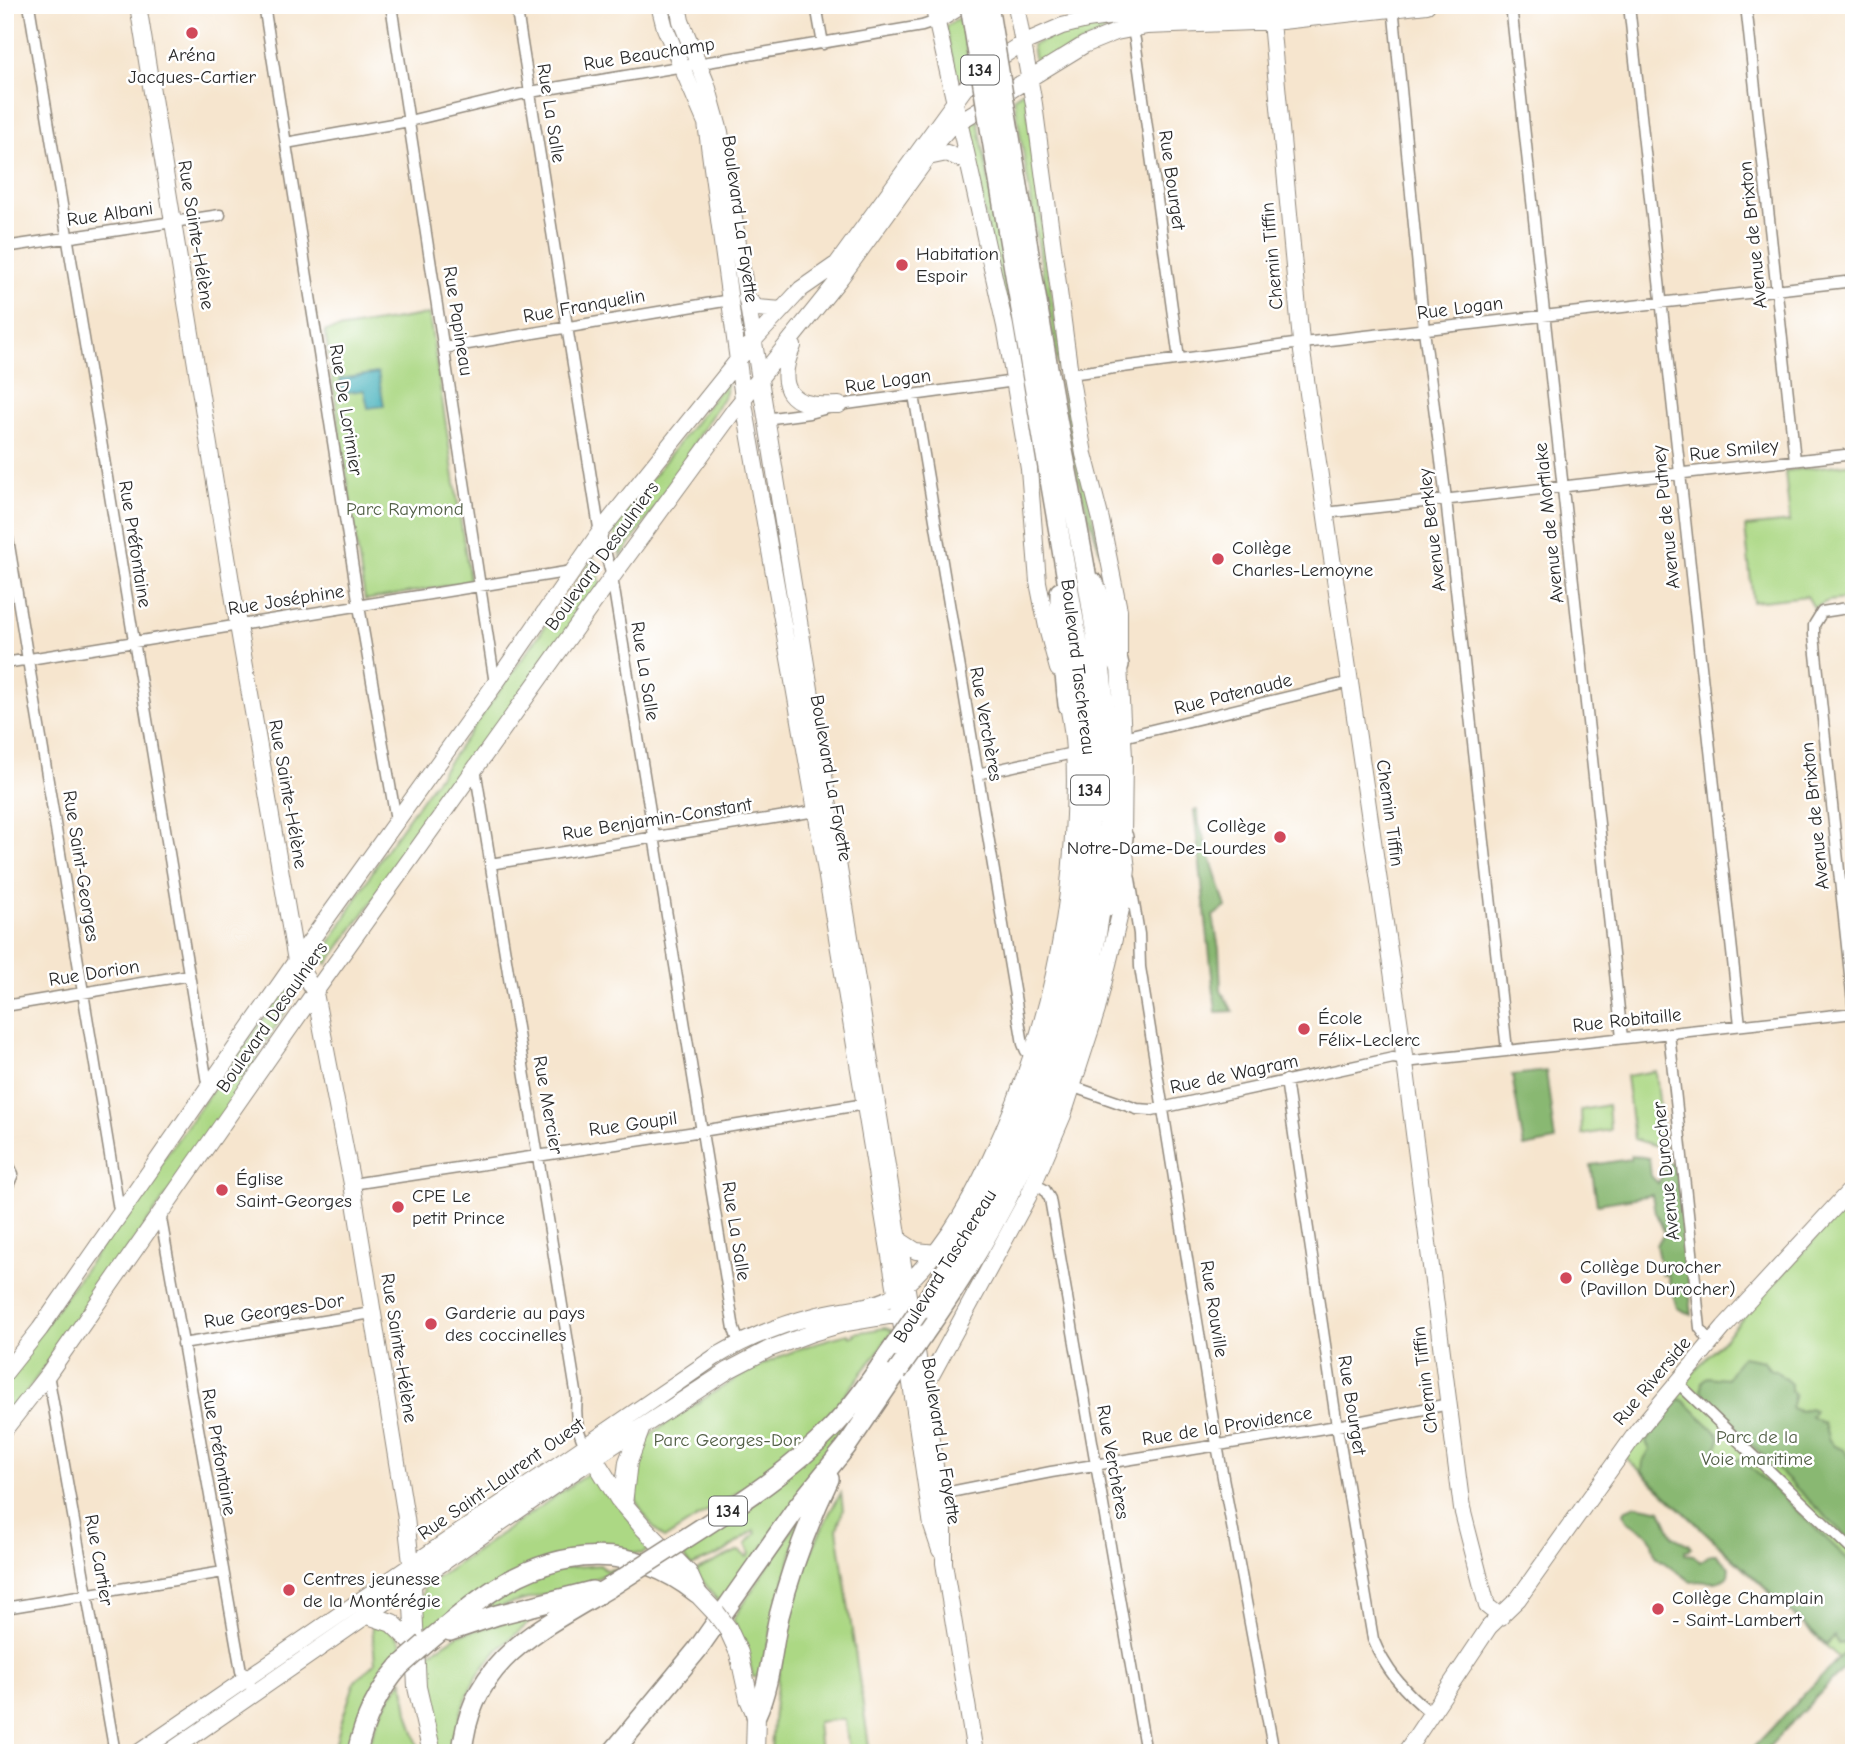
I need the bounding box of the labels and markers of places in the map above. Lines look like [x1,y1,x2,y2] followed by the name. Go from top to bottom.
[184,25,200,41] marker: Aréna Jacques-Cartier
[128,44,256,88] place label: Aréna Jacques-Cartier
[916,243,999,287] place label: Habitation Espoir
[894,257,910,273] marker: Habitation Espoir
[1232,537,1373,581] place label: Collège Charles-Lemoyne
[1210,551,1226,567] marker: Collège Charles-Lemoyne
[1067,815,1266,859] place label: Collège Notre-Dame-De-Lourdes
[1272,829,1288,845] marker: Collège Notre-Dame-De-Lourdes
[1318,1007,1420,1051] place label: École Félix-Leclerc
[1296,1021,1312,1037] marker: École Félix-Leclerc
[236,1168,352,1212] place label: Église Saint-Georges
[214,1182,230,1198] marker: Église Saint-Georges
[412,1185,505,1229] place label: CPE Le petit Prince
[390,1199,406,1215] marker: CPE Le petit Prince
[1580,1256,1736,1300] place label: Collège Durocher (Pavillon Durocher)
[1558,1270,1574,1286] marker: Collège Durocher (Pavillon Durocher)
[445,1302,585,1346] place label: Garderie au pays des coccinelles
[423,1316,439,1332] marker: Garderie au pays des coccinelles
[303,1568,441,1612] place label: Centres jeunesse de la Montérégie
[281,1582,297,1598] marker: Centres jeunesse de la Montérégie
[1672,1587,1824,1631] place label: Collège Champlain - Saint-Lambert
[1650,1601,1666,1617] marker: Collège Champlain - Saint-Lambert

